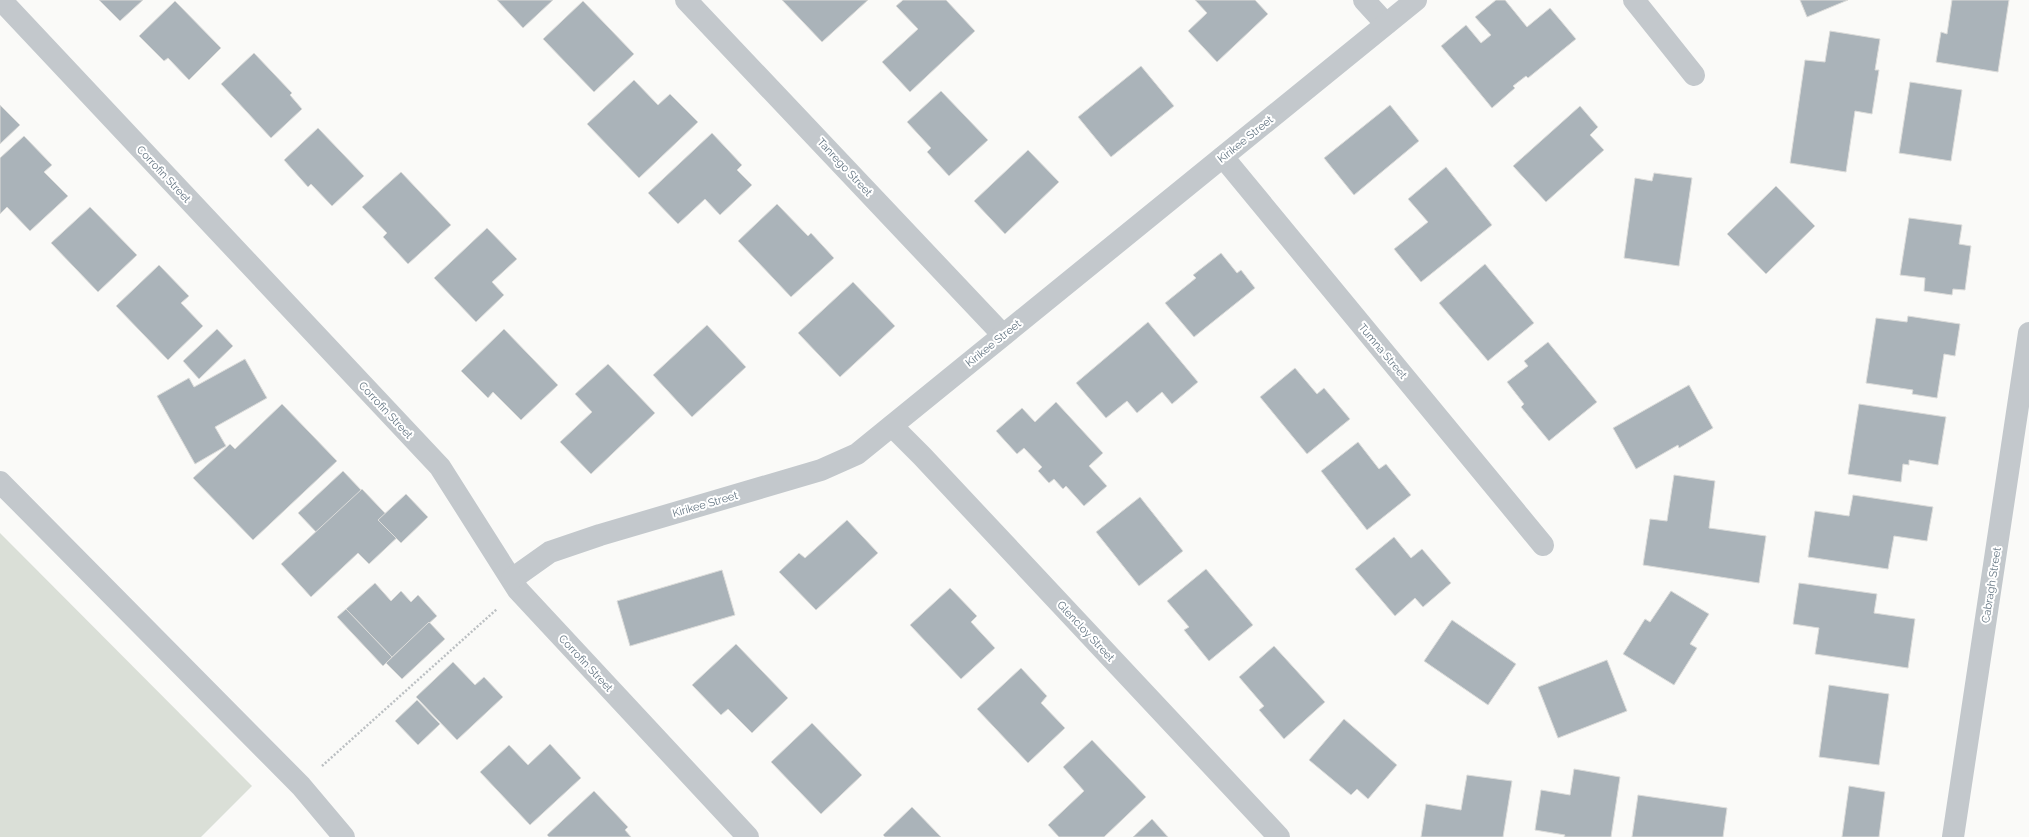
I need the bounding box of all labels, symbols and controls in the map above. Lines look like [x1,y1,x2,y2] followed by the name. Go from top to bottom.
[1215,113,1276,166] street label: Kirikee Street
[814,136,875,199] street label: Tanrego Street
[134,143,194,206] street label: Corrofin Street
[963,317,1024,370] street label: Kirikee Street
[1356,321,1410,382] street label: Tumna Street
[356,379,416,442] street label: Corrofin Street
[671,489,740,520] street label: Kirikee Street
[1979,546,2004,624] street label: Cabragh Street
[1054,598,1117,665] street label: Glencloy Street
[556,632,616,695] street label: Corrofin Street

